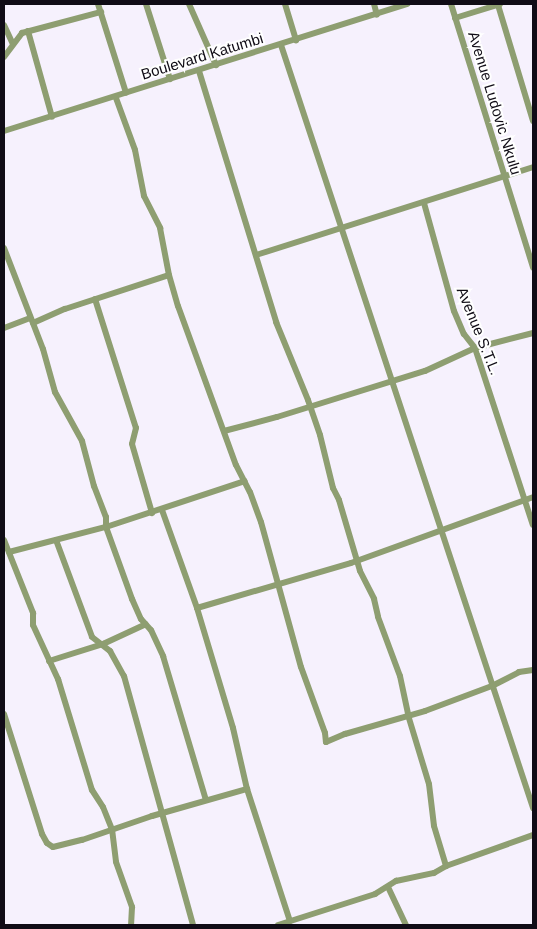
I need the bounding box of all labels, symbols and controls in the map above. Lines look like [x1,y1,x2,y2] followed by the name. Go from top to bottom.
[139,29,265,83] street label: Boulevard Katumbi
[465,29,525,177] street label: Avenue Ludovic Nkulu
[453,284,505,378] street label: Avenue S.T.L.

